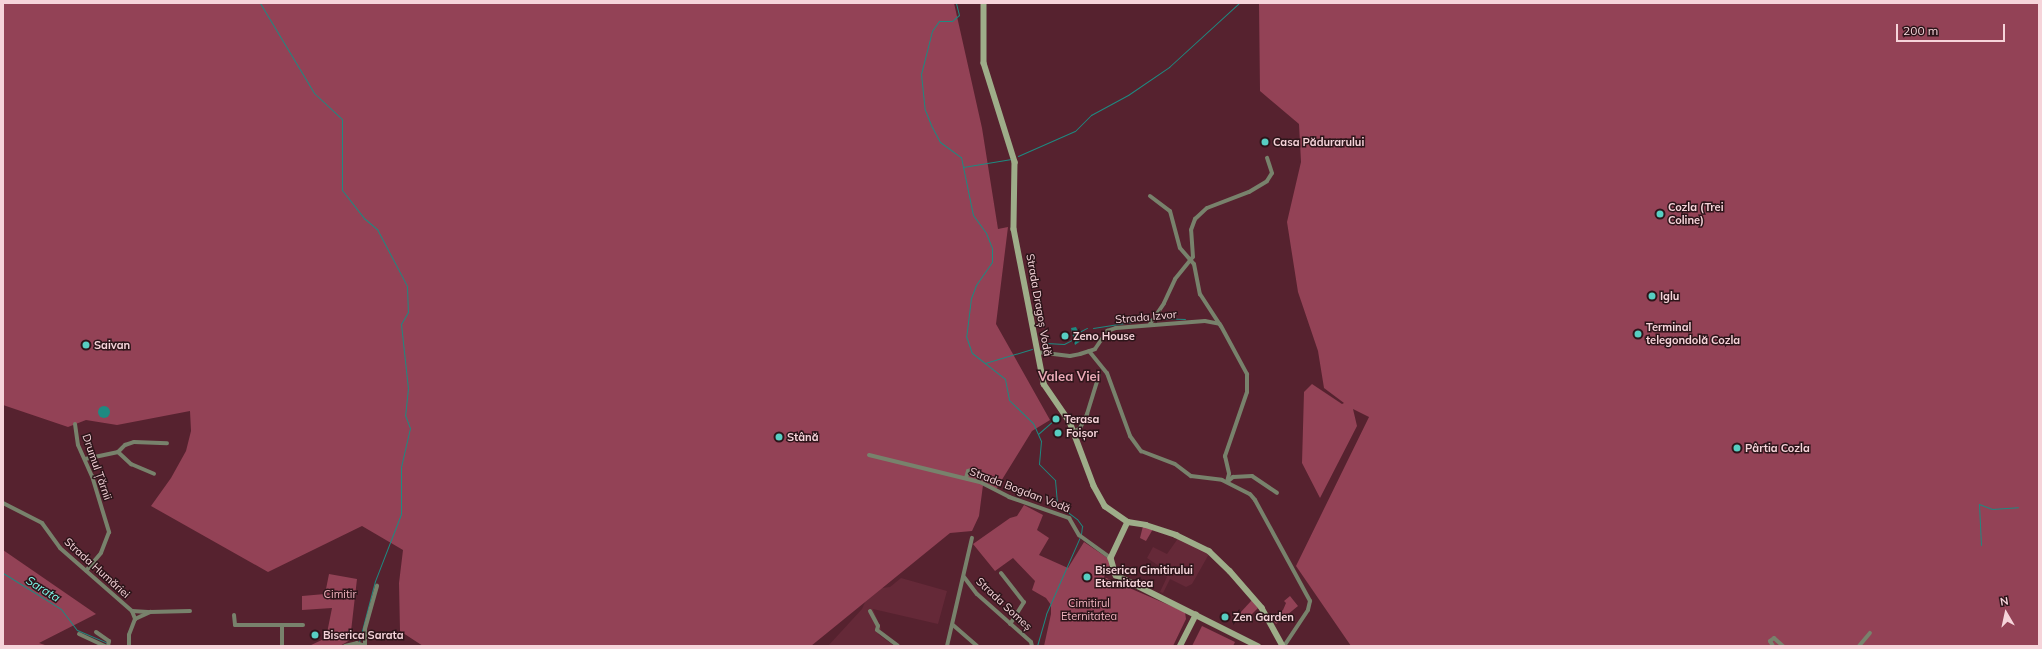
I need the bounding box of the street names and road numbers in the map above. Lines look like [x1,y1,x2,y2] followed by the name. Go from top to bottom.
[1023,253,1055,357] street label: Strada Dragoș Vodă
[1115,308,1177,326] street label: Strada Izvor
[80,432,114,502] street label: Drumul Țărnii
[968,465,1072,515] street label: Strada Bogdan Vodă
[62,535,132,601] street label: Strada Humăriei
[973,575,1035,633] street label: Strada Someș

